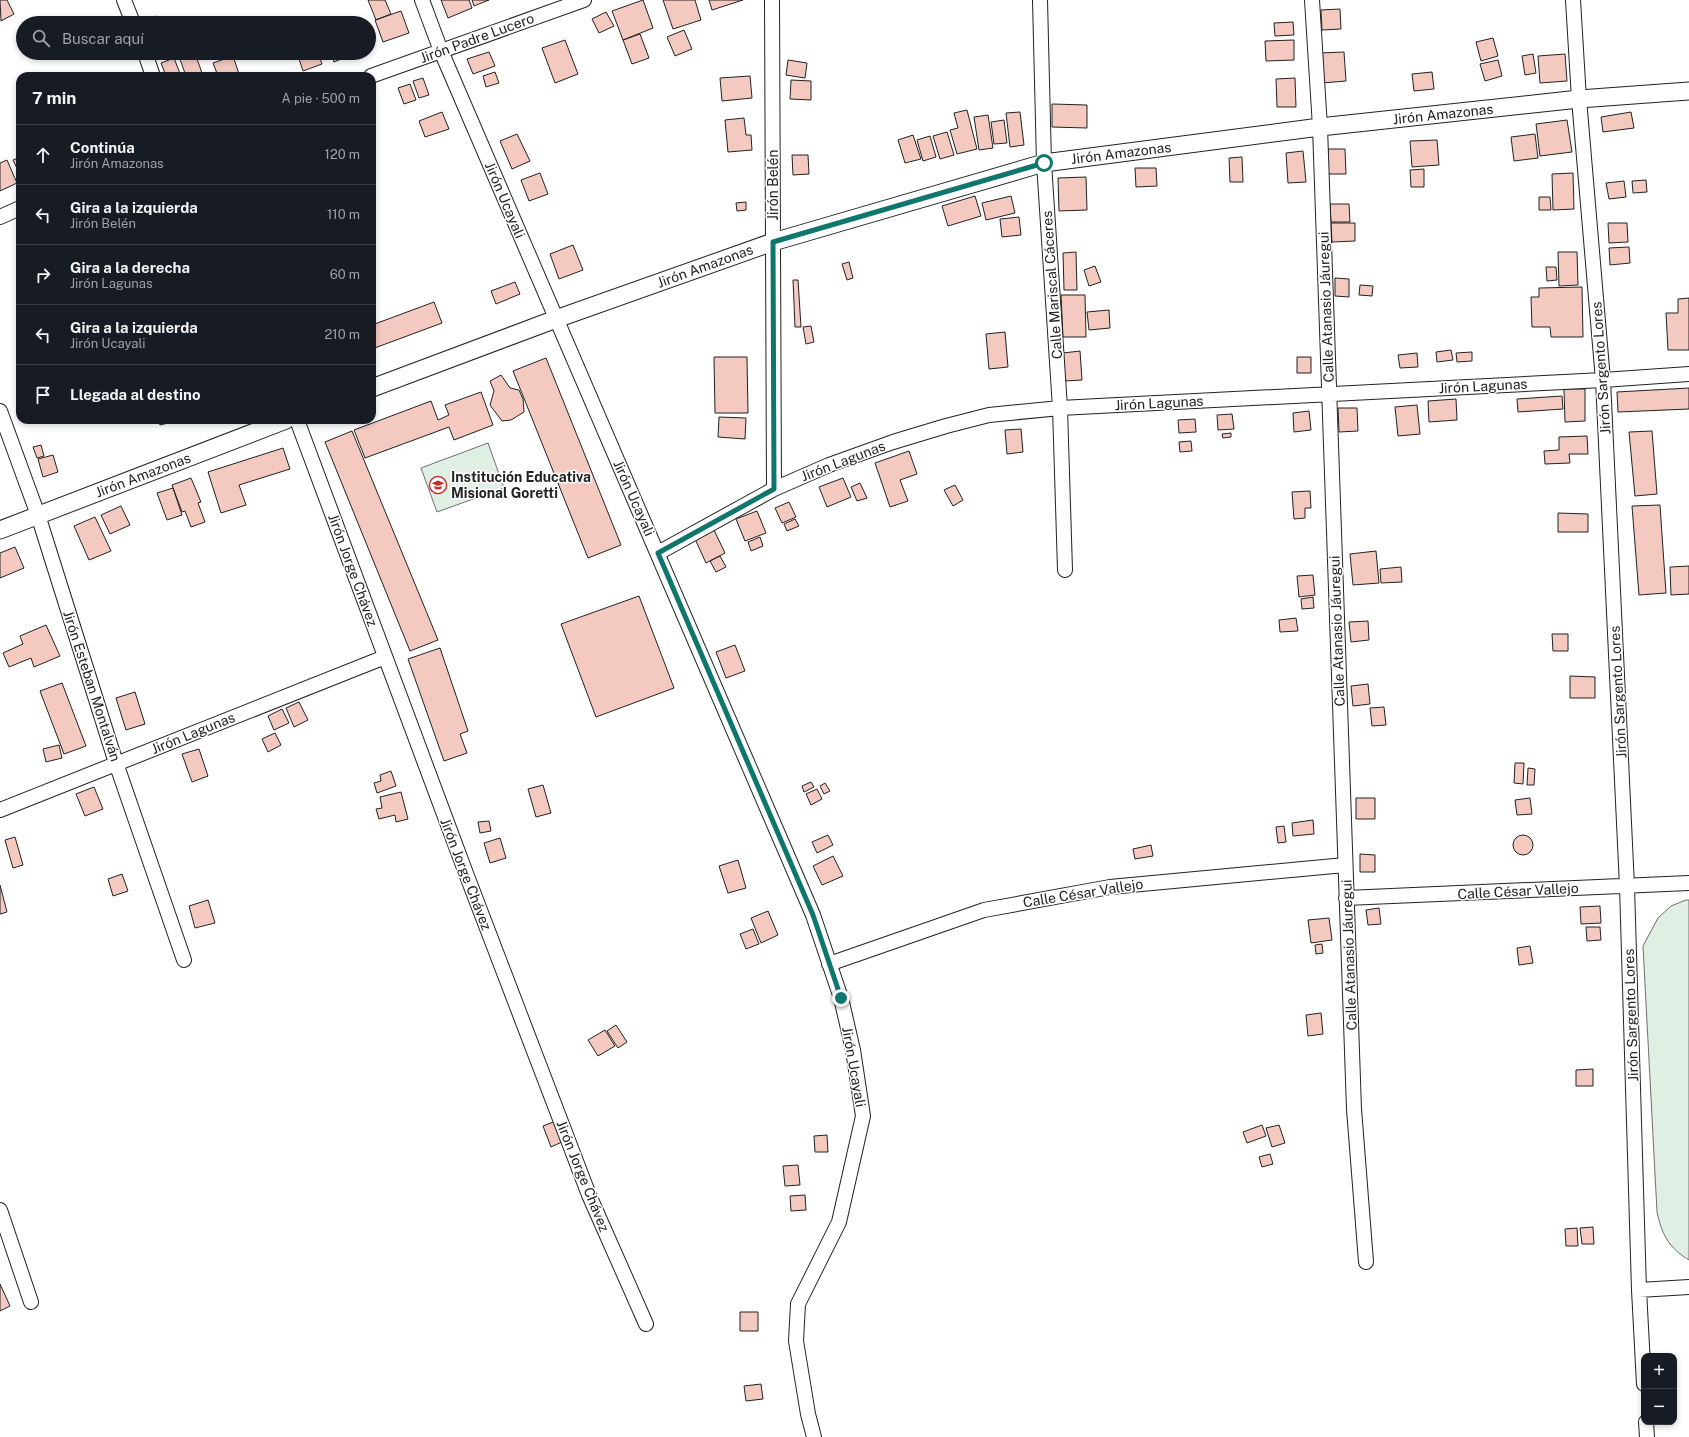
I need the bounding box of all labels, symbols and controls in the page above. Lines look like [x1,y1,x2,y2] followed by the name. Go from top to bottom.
[418,10,536,66] street label: Jirón Padre Lucero
[16,16,376,60] search box
[30,27,52,49] icon: search
[62,30,144,47] text: Buscar aquí
[32,88,76,108] text: 7 min
[282,91,360,106] text: A pie · 500 m
[1392,101,1494,127] street label: Jirón Amazonas
[70,139,135,156] text: Continúa
[1070,139,1172,167] street label: Jirón Amazonas
[32,144,54,166] icon: ahead
[325,147,360,162] text: 120 m
[765,149,781,221] street label: Jirón Belén
[1035,154,1053,172] route start
[70,156,164,171] text: Jirón Amazonas
[482,159,528,241] street label: Jirón Ucayali
[70,199,198,216] text: Gira a la izquierda
[32,204,54,226] icon: left
[327,207,360,222] text: 110 m
[1039,210,1065,360] street label: Calle Mariscal Cáceres
[70,216,136,231] text: Jirón Belén
[1315,231,1337,383] street label: Calle Atanasio Jáuregui
[655,241,755,291] street label: Jirón Amazonas
[70,259,190,276] text: Gira a la derecha
[32,264,54,286] icon: right
[330,267,360,282] text: 60 m
[70,276,153,291] text: Jirón Lagunas
[1588,301,1614,435] street label: Jirón Sargento Lores
[70,319,198,336] text: Gira a la izquierda
[32,324,54,346] icon: left
[325,327,360,342] text: 210 m
[70,336,145,351] text: Jirón Ucayali
[1438,376,1528,396] street label: Jirón Lagunas
[32,384,54,406] icon: arrive
[70,386,201,403] text: Llegada al destino
[1114,393,1204,413] street label: Jirón Lagunas
[799,438,887,484] street label: Jirón Lagunas
[93,449,193,501] street label: Jirón Amazonas
[610,458,658,538] street label: Jirón Ucayali
[451,469,591,501] place label: Institución Educativa Misional Goretti
[428,475,448,495] school or university icon: Institución Educativa Misional Goretti
[325,511,381,629] street label: Jirón Jorge Chávez
[1326,555,1348,707] street label: Calle Atanasio Jáuregui
[60,609,124,763] street label: Jirón Esteban Montalván
[1607,625,1629,759] street label: Jirón Sargento Lores
[149,709,237,757] street label: Jirón Lagunas
[437,816,495,933] street label: Jirón Jorge Chávez
[1022,876,1144,910] street label: Calle César Vallejo
[1338,879,1360,1031] street label: Calle Atanasio Jáuregui
[1457,880,1579,902] street label: Calle César Vallejo
[1621,948,1641,1082] street label: Jirón Sargento Lores
[832,989,850,1007] route end
[839,1026,869,1108] street label: Jirón Ucayali
[553,1118,613,1234] street label: Jirón Jorge Chávez
[1641,1353,1677,1425] map controls
[1641,1353,1677,1389] button: +
[1641,1389,1677,1425] button: −

